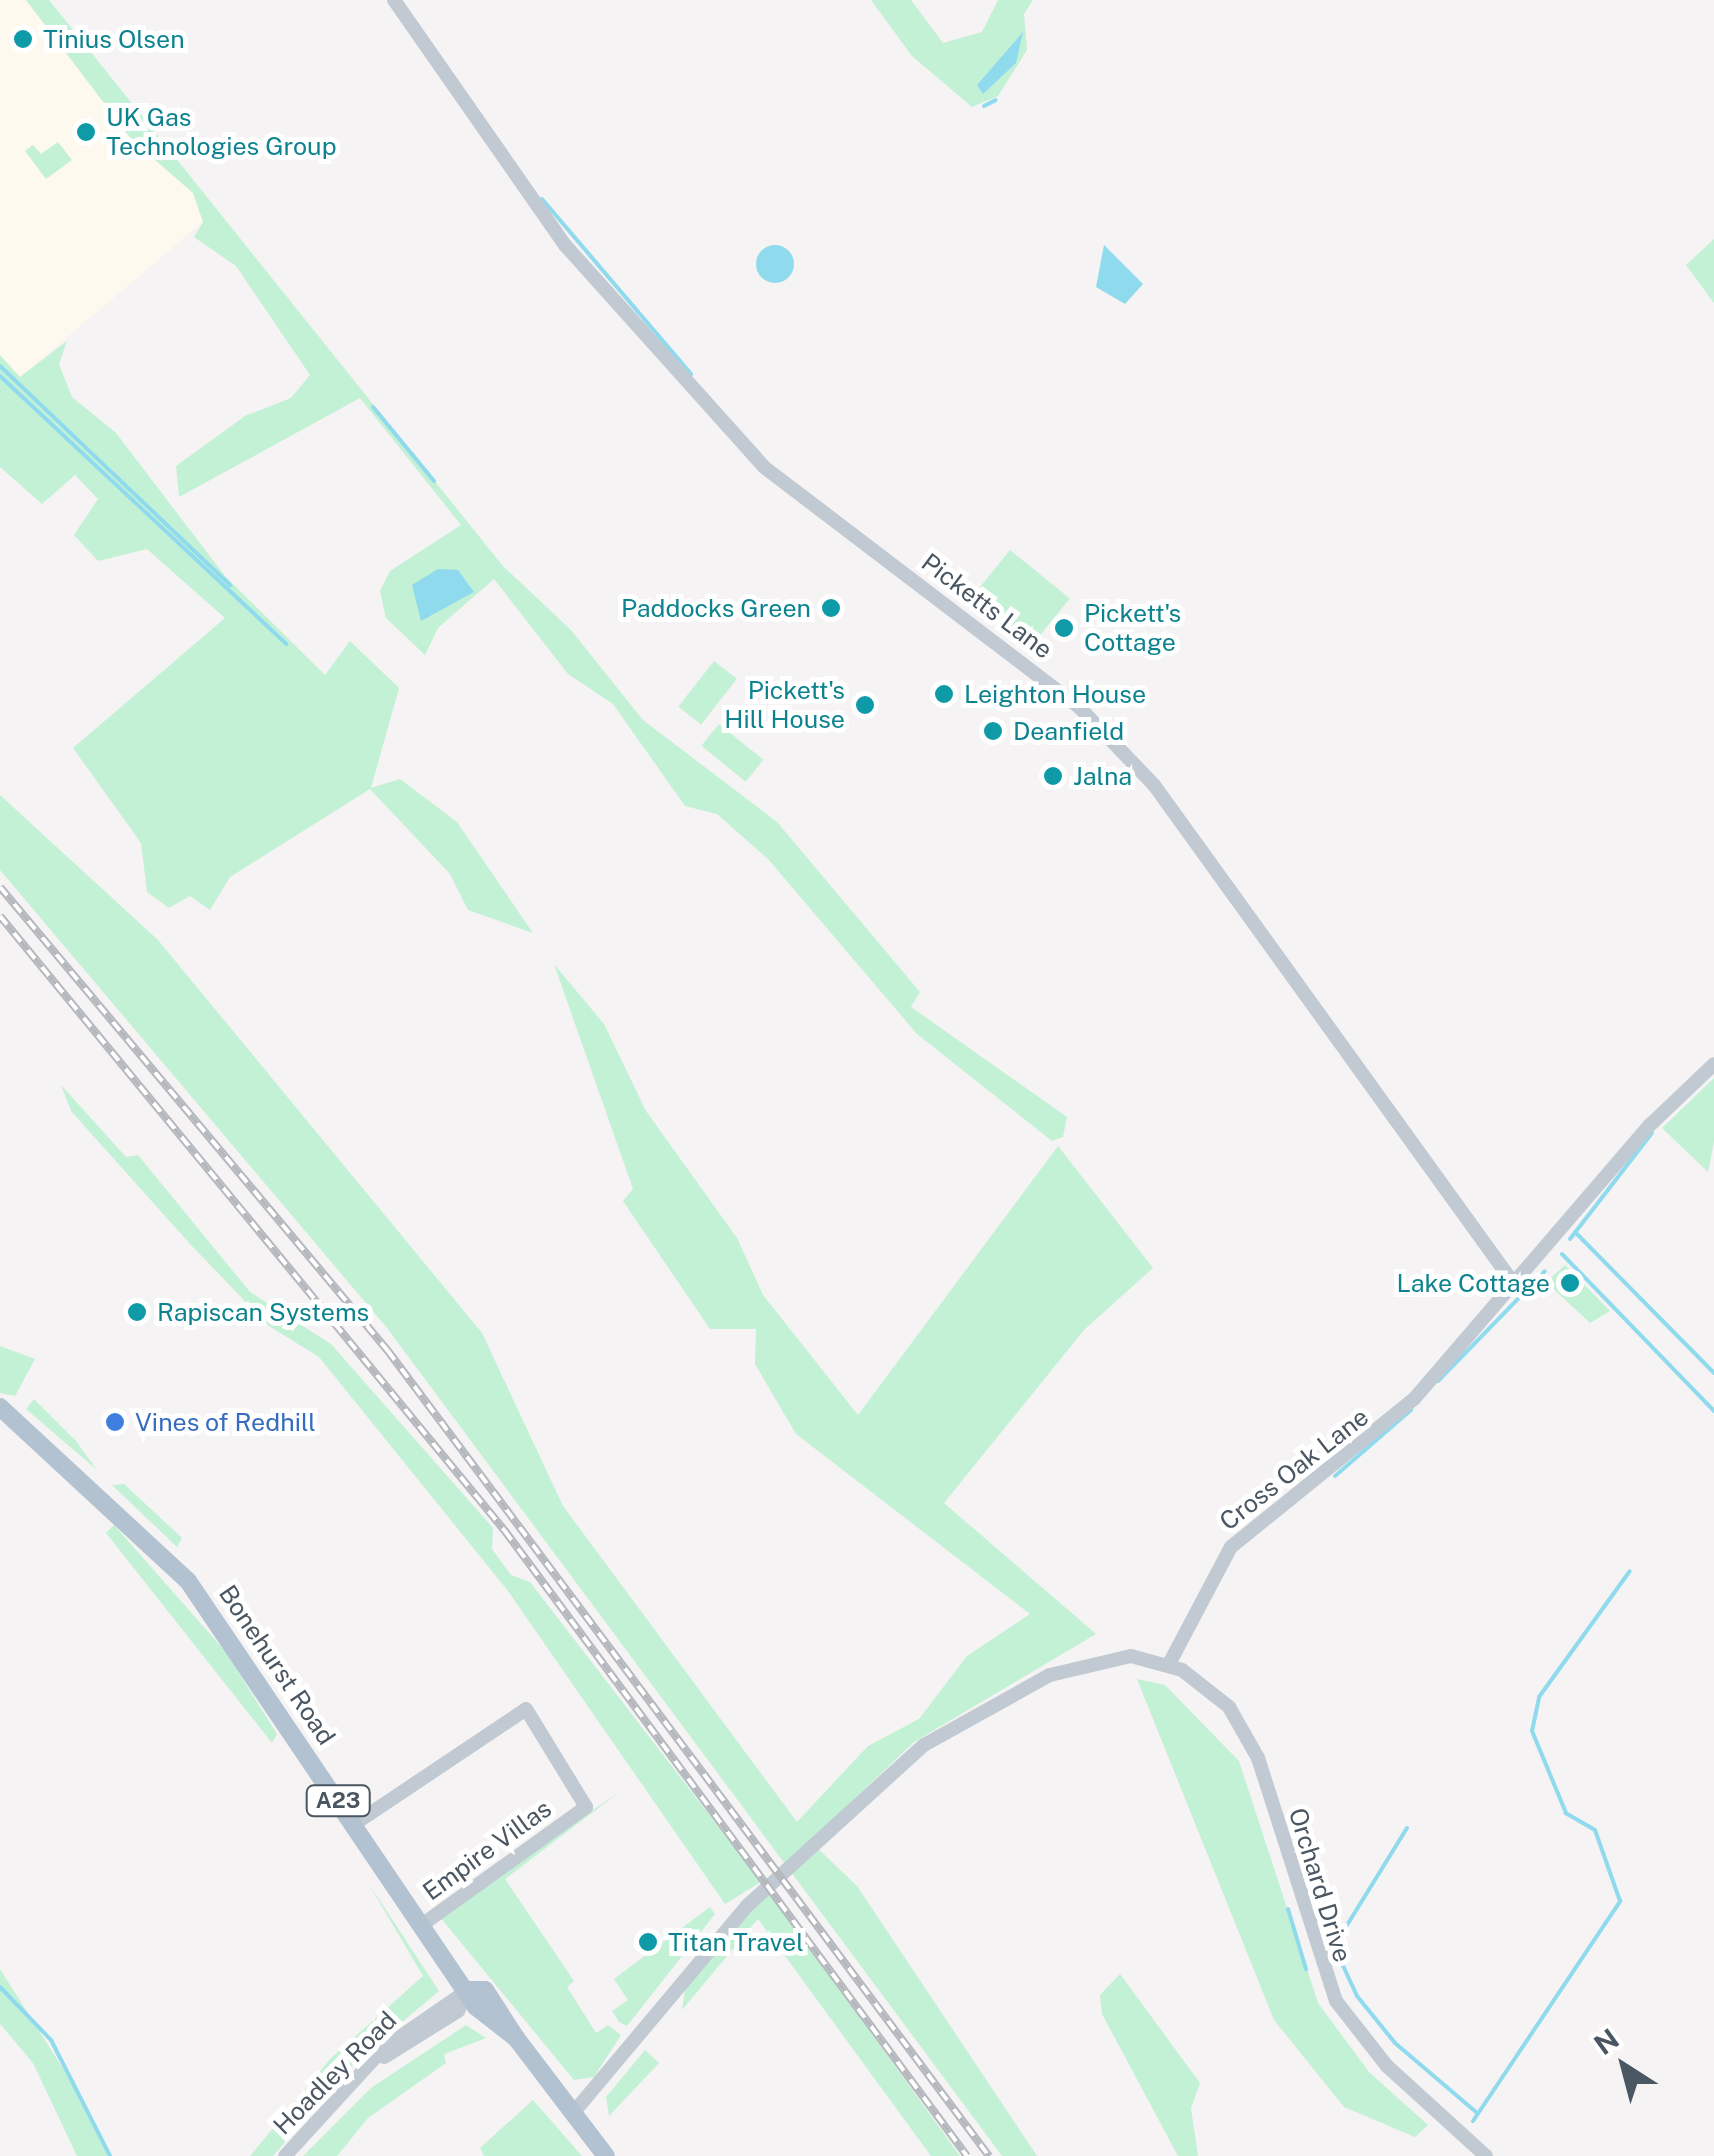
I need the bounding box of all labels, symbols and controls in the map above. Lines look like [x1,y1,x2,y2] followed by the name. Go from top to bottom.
[43,24,185,54] place label: Tinius Olsen
[12,28,34,50] marker: Tinius Olsen
[106,103,337,162] place label: UK Gas Technologies Group
[75,121,97,143] marker: UK Gas Technologies Group
[916,547,1058,665] street label: Picketts Lane
[621,593,811,623] place label: Paddocks Green
[820,597,842,619] marker: Paddocks Green
[1084,599,1181,658] place label: Pickett's Cottage
[1053,617,1075,639] marker: Pickett's Cottage
[724,676,845,735] place label: Pickett's Hill House
[964,679,1146,709] place label: Leighton House
[933,683,955,705] marker: Leighton House
[854,694,876,716] marker: Pickett's Hill House
[1013,716,1124,746] place label: Deanfield
[982,720,1004,742] marker: Deanfield
[1073,761,1132,791] place label: Jalna
[1042,765,1064,787] marker: Jalna
[1396,1268,1550,1298] place label: Lake Cottage
[1559,1272,1581,1294] marker: Lake Cottage
[157,1297,369,1327] place label: Rapiscan Systems
[126,1301,148,1323] marker: Rapiscan Systems
[1214,1402,1374,1536] street label: Cross Oak Lane
[135,1407,316,1437] place label: Vines of Redhill
[104,1411,126,1433] marker: Vines of Redhill
[213,1580,341,1750] street label: Bonehurst Road
[306,1784,370,1818] road number: A23
[417,1793,557,1907] street label: Empire Villas
[1282,1804,1358,1966] street label: Orchard Drive
[668,1927,804,1957] place label: Titan Travel
[637,1931,659,1953] marker: Titan Travel
[267,2005,403,2141] street label: Hoadley Road
[1574,2016,1674,2116] north arrow
[1588,2022,1625,2061] text: N

